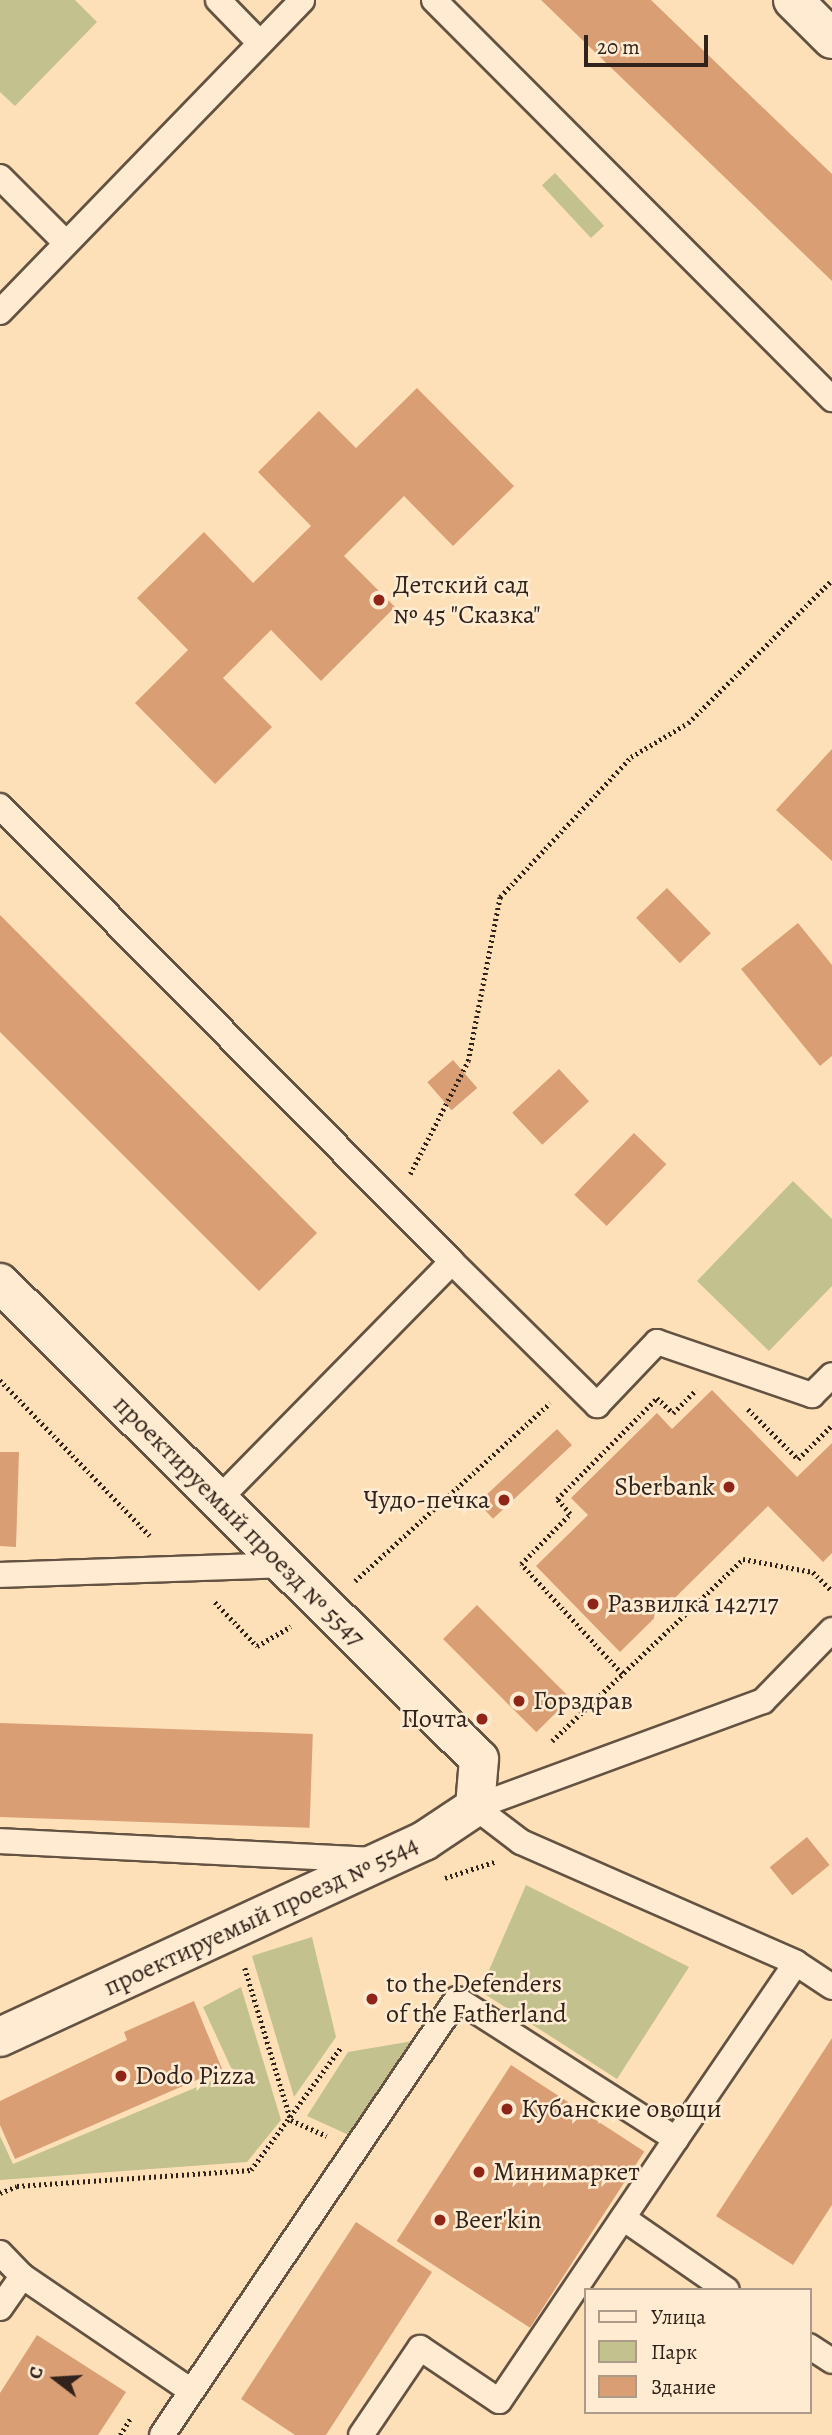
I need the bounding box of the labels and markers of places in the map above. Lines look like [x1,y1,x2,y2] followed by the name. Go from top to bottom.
[393,569,541,630] place label: Детский сад № 45 "Сказка"
[371,592,387,608] marker: Детский сад № 45 "Сказка"
[614,1471,715,1503] place label: Sberbank
[721,1479,737,1495] marker: Sberbank
[364,1484,490,1516] place label: Чудо-печка
[496,1492,512,1508] marker: Чудо-печка
[607,1588,778,1620] place label: Развилка 142717
[585,1596,601,1612] marker: Развилка 142717
[533,1685,633,1717] place label: Горздрав
[511,1693,527,1709] marker: Горздрав
[401,1703,468,1735] place label: Почта
[474,1711,490,1727] marker: Почта
[386,1968,567,2030] place label: to the Defenders of the Fatherland
[364,1991,380,2007] marker: to the Defenders of the Fatherland
[135,2060,256,2092] place label: Dodo Pizza
[113,2068,129,2084] marker: Dodo Pizza
[521,2093,722,2125] place label: Кубанские овощи
[499,2101,515,2117] marker: Кубанские овощи
[493,2156,640,2188] place label: Минимаркет
[471,2164,487,2180] marker: Минимаркет
[454,2204,542,2236] place label: Beer'kin
[432,2212,448,2228] marker: Beer'kin

